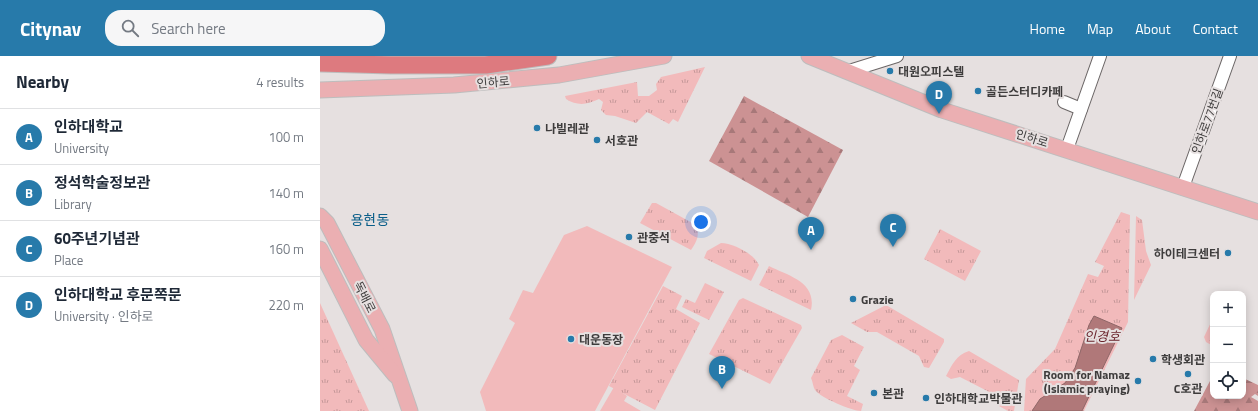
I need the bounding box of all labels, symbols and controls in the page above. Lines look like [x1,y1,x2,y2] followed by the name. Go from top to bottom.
[105,10,385,46] search box
[20,14,81,43] text: Citynav
[119,17,141,39] icon: search
[151,17,226,40] text: Search here
[1030,18,1065,39] text: Home
[1087,18,1113,39] text: Map
[1135,18,1171,39] text: About
[1193,18,1238,39] text: Contact
[898,62,964,81] place label: 대원오피스텔
[885,66,895,76] marker: 대원오피스텔
[16,69,69,95] text: Nearby
[476,71,510,93] street label: 인하로
[256,72,304,92] text: 4 results
[926,81,952,114] pin: D
[986,82,1063,101] place label: 골든스터디카페
[973,86,983,96] marker: 골든스터디카페
[1186,86,1228,156] street label: 인하로77번길
[54,115,123,138] text: 인하대학교
[545,119,589,138] place label: 나빌레관
[532,123,542,133] marker: 나빌레관
[1013,124,1051,152] street label: 인하로
[25,127,33,147] text: A
[268,127,304,147] text: 100 m
[605,131,638,150] place label: 서호관
[592,135,602,145] marker: 서호관
[54,138,109,158] text: University
[54,171,151,194] text: 정석학술정보관
[25,183,33,203] text: B
[268,183,304,203] text: 140 m
[54,194,92,214] text: Library
[351,209,389,230] district label: 용현동
[691,212,711,232] your location
[880,214,906,247] pin: C
[798,217,824,250] pin: A
[54,227,140,250] text: 60주년기념관
[637,228,670,247] place label: 관중석
[624,232,634,242] marker: 관중석
[25,239,33,259] text: C
[268,239,304,259] text: 160 m
[1154,244,1220,263] place label: 하이테크센터
[1223,248,1233,258] marker: 하이테크센터
[54,250,83,270] text: Place
[349,278,381,316] street label: 독배로
[54,283,182,306] text: 인하대학교 후문쪽문
[861,290,894,309] place label: Grazie
[1210,291,1246,399] map controls
[1210,291,1246,327] button: +
[848,294,858,304] marker: Grazie
[25,295,33,315] text: D
[268,295,304,315] text: 220 m
[54,306,154,326] text: University · 인하로
[1084,326,1121,346] water label: 인경호
[1210,327,1246,363] button: −
[579,330,623,349] place label: 대운동장
[566,334,576,344] marker: 대운동장
[1161,350,1205,369] place label: 학생회관
[1148,354,1158,364] marker: 학생회관
[709,356,735,389] pin: B
[1210,363,1246,399] button: locate
[1043,365,1130,398] place label: Room for Namaz (Islamic praying)
[1183,369,1193,379] marker: C호관
[1133,376,1143,386] marker: Room for Namaz (Islamic praying)
[1174,379,1202,398] place label: C호관
[882,384,904,403] place label: 본관
[869,388,879,398] marker: 본관
[934,389,1022,408] place label: 인하대학교박물관
[921,393,931,403] marker: 인하대학교박물관

